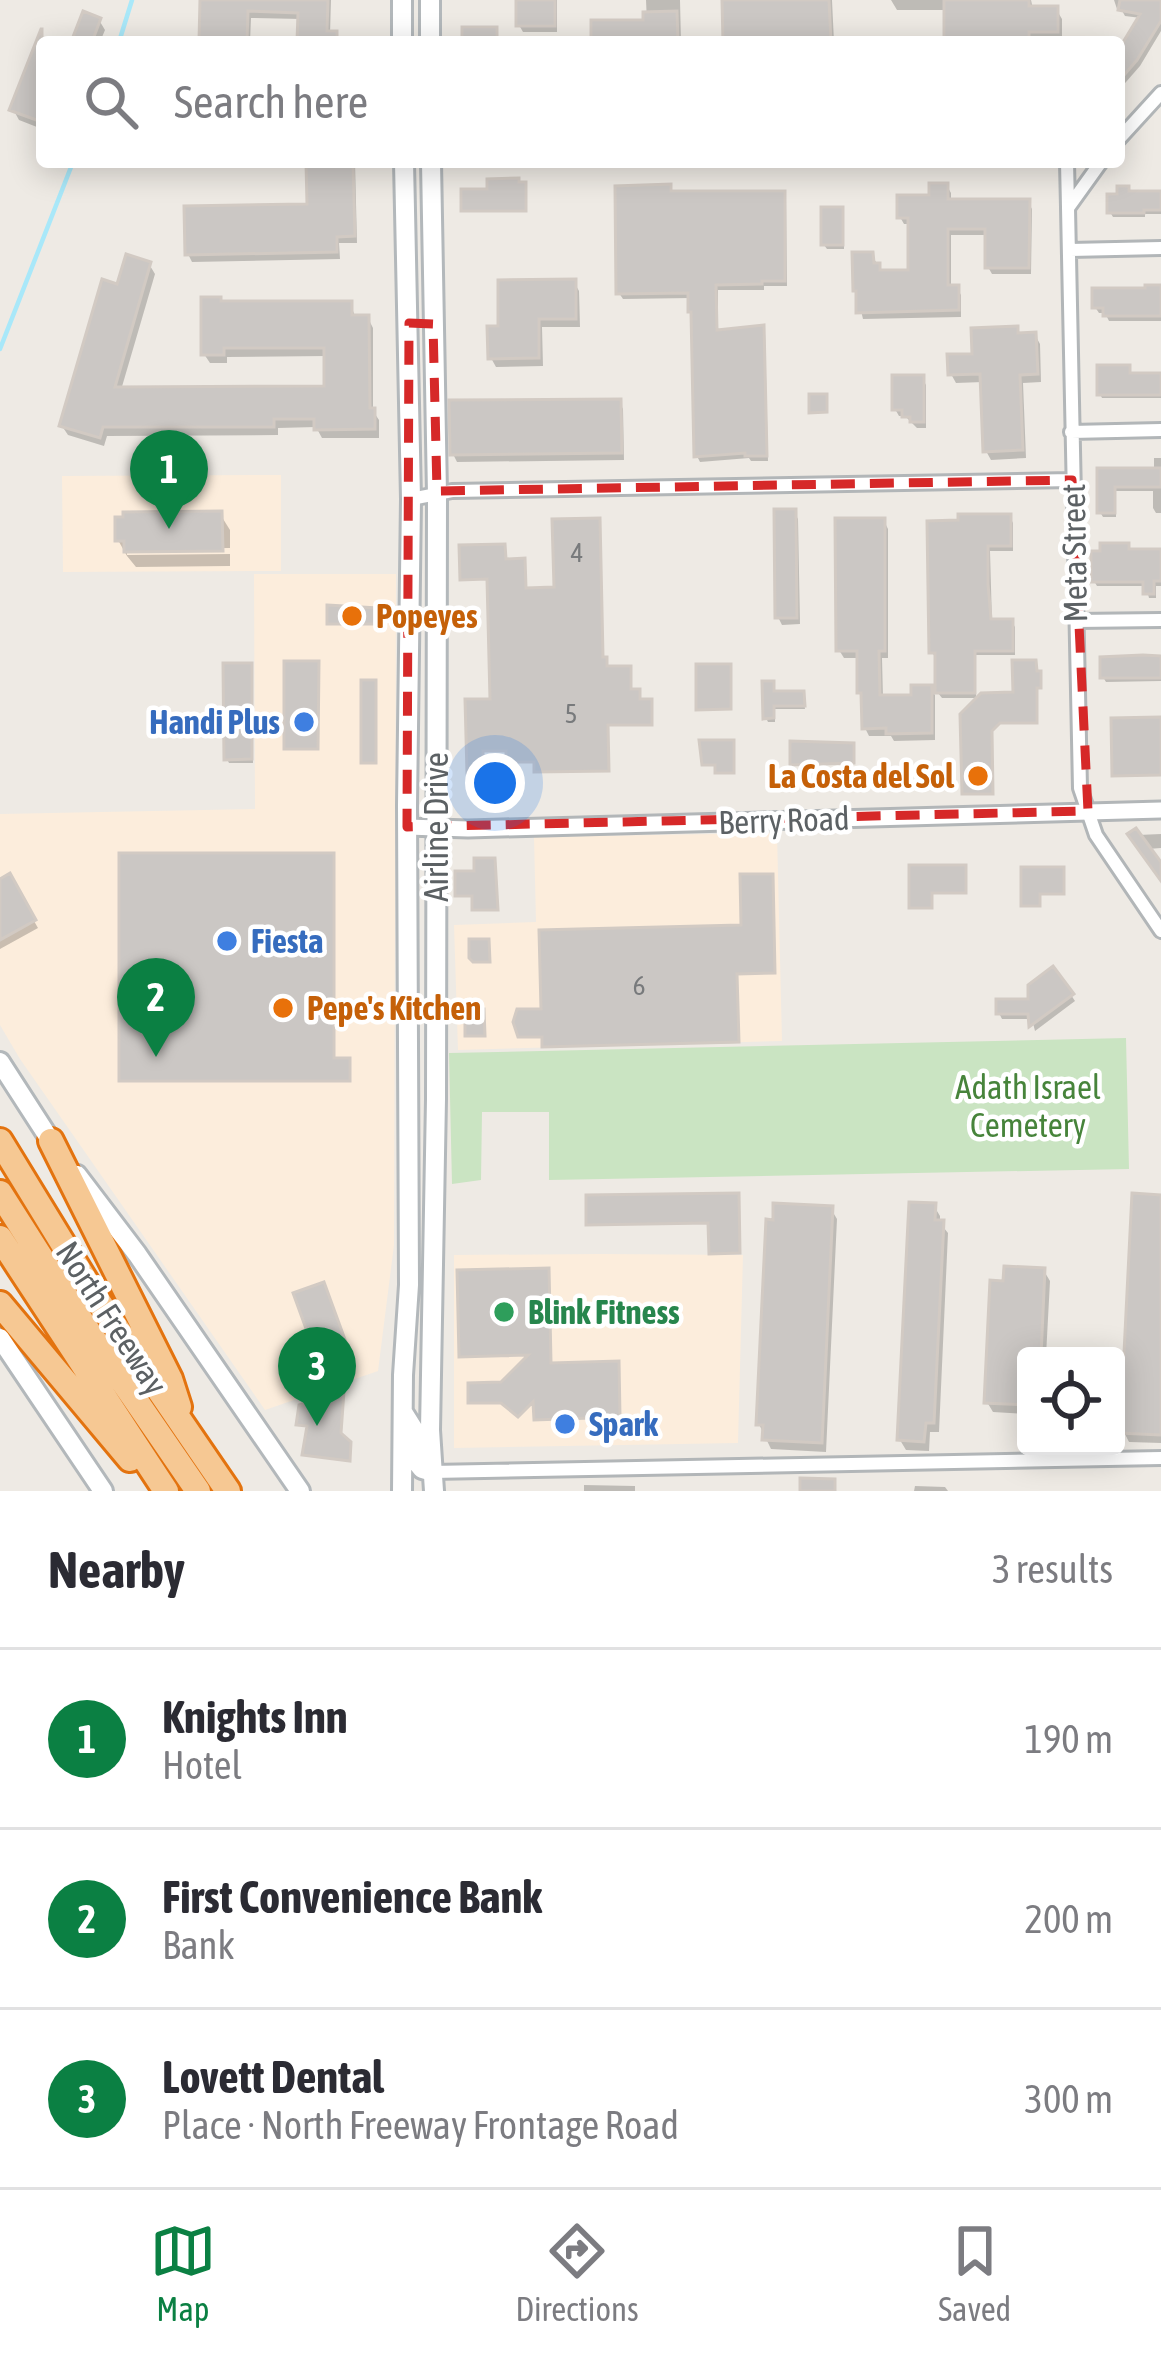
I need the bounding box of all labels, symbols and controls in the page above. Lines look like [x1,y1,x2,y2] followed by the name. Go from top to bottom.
[36,36,1125,168] search box
[78,69,144,135] icon: search
[174,76,368,128] text: Search here
[130,430,208,529] pin: 1
[1054,483,1094,623] street label: Meta Street
[571,537,583,568] house number: 4
[376,597,478,635] place label: Popeyes
[339,603,365,629] marker: Popeyes
[565,698,577,729] house number: 5
[149,703,280,741] place label: Handi Plus
[291,709,317,735] marker: Handi Plus
[417,752,455,902] street label: Airline Drive
[465,753,525,813] your location
[768,757,955,795] place label: La Costa del Sol
[965,763,991,789] marker: La Costa del Sol
[718,799,850,841] street label: Berry Road
[251,922,323,960] place label: Fiesta
[214,928,240,954] marker: Fiesta
[117,958,195,1057] pin: 2
[633,970,645,1001] house number: 6
[307,989,481,1027] place label: Pepe's Kitchen
[270,995,296,1021] marker: Pepe's Kitchen
[955,1068,1101,1144] park label: Adath Israel Cemetery
[49,1234,175,1402] street label: North Freeway
[528,1293,680,1331] place label: Blink Fitness
[491,1299,517,1325] marker: Blink Fitness
[278,1327,356,1426] pin: 3
[1017,1347,1125,1455] map controls
[1017,1347,1125,1455] button: locate
[589,1405,659,1443] place label: Spark
[552,1411,578,1437] marker: Spark
[48,1540,185,1599] text: Nearby
[992,1547,1113,1591] text: 3 results
[162,1691,348,1743] text: Knights Inn
[78,1717,96,1761] text: 1
[1025,1717,1113,1761] text: 190 m
[162,1743,242,1787] text: Hotel
[162,1871,542,1923] text: First Convenience Bank
[78,1897,96,1941] text: 2
[1025,1897,1113,1941] text: 200 m
[162,1923,235,1967] text: Bank
[162,2051,384,2103] text: Lovett Dental
[78,2077,96,2121] text: 3
[1025,2077,1113,2121] text: 300 m
[162,2103,679,2147] text: Place · North Freeway Frontage Road
[150,2218,216,2328] tab: Map
[515,2218,639,2328] tab: Directions
[938,2218,1011,2328] tab: Saved

